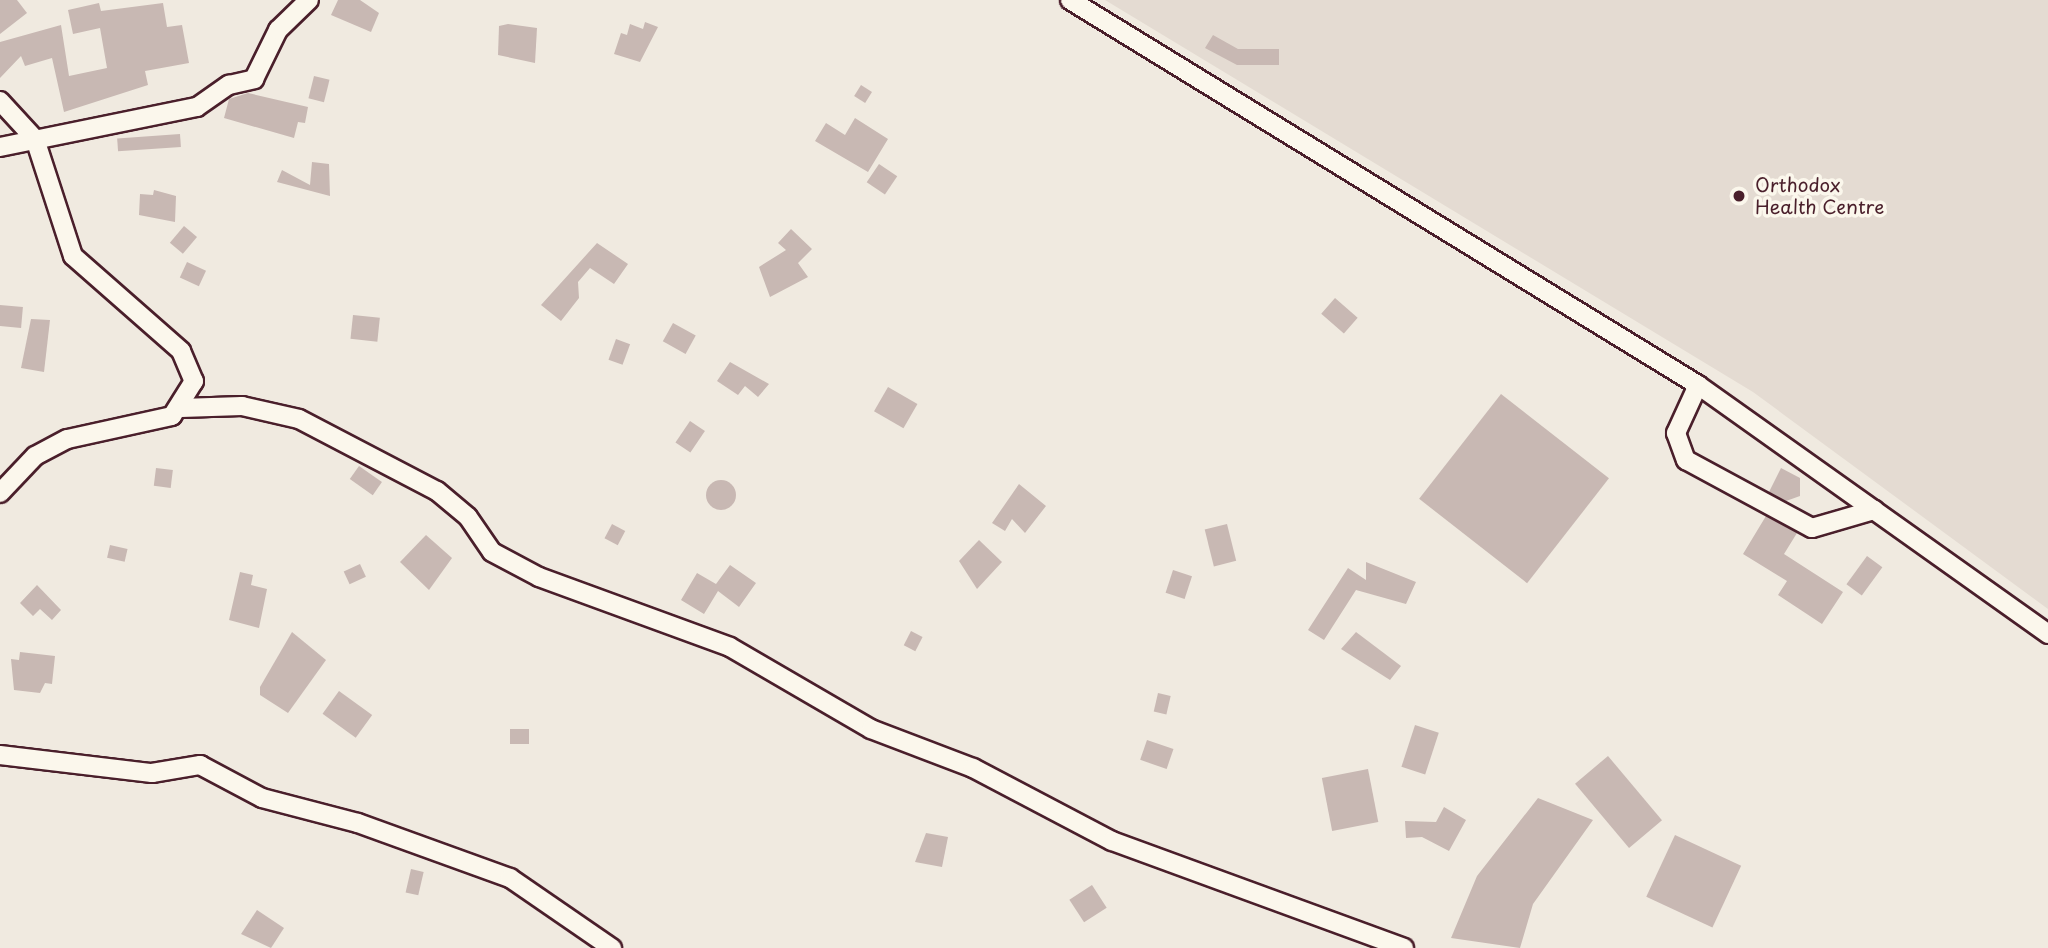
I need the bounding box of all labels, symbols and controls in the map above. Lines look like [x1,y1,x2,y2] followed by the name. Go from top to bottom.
[1755,174,1886,218] place label: Orthodox Health Centre
[1729,186,1749,206] marker: Orthodox Health Centre

